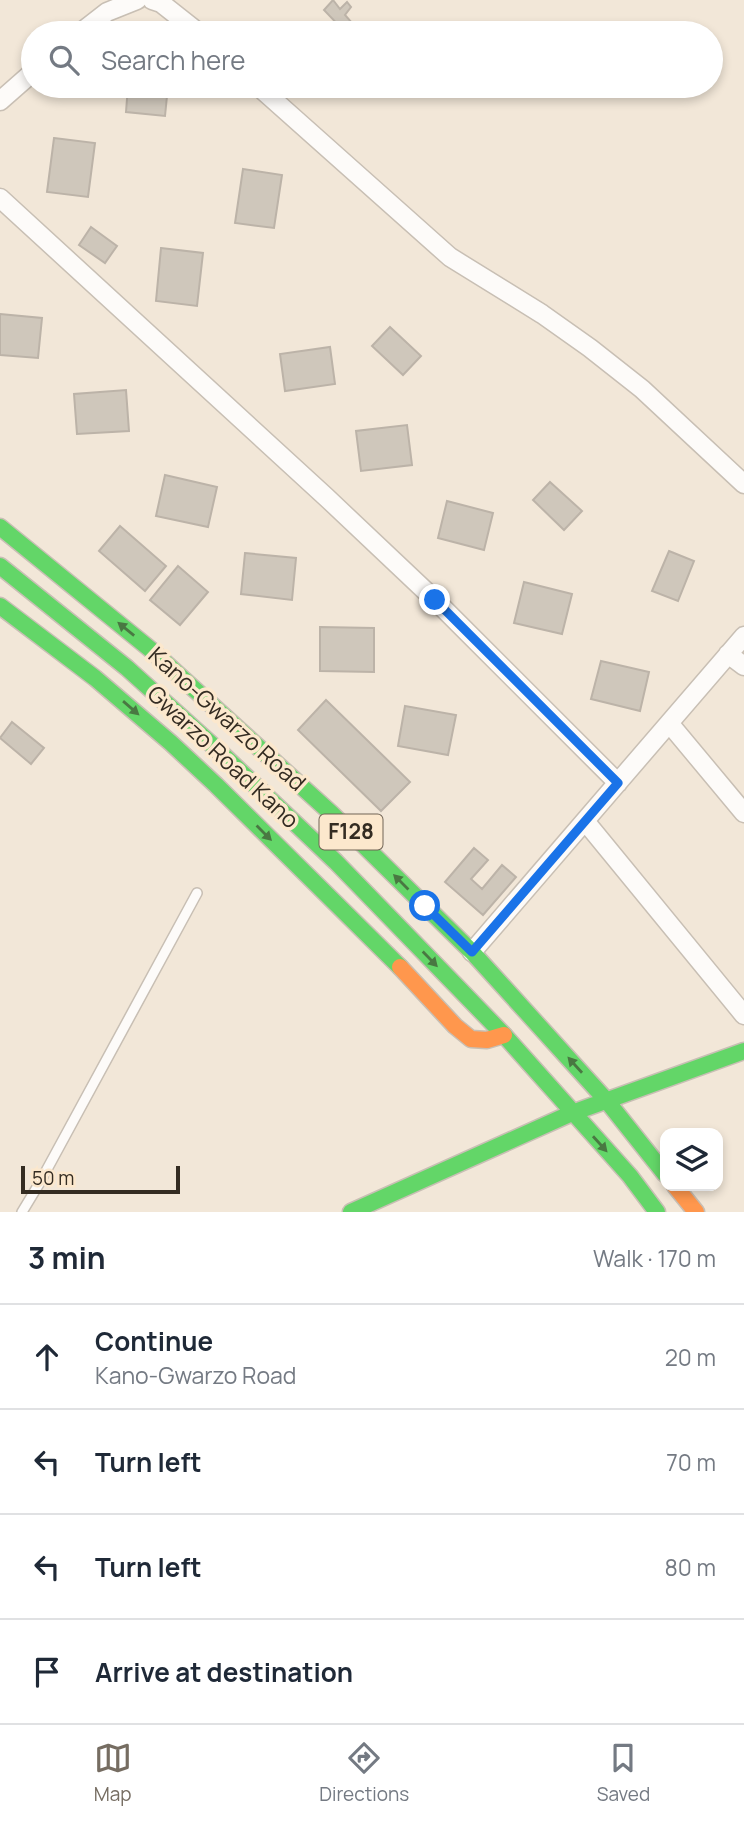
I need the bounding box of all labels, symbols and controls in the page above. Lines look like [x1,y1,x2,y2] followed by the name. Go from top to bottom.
[21,21,723,98] search box
[45,41,83,79] icon: search
[101,42,246,78] text: Search here
[419,584,450,615] route end
[117,622,134,637] one-way arrow
[142,639,313,798] street label: Kano-Gwarzo Road
[141,678,306,835] street label: Gwarzo Road Kano
[122,700,139,715] one-way arrow
[320,814,382,850] road number: F128
[256,824,272,841] one-way arrow
[393,874,410,891] one-way arrow
[409,890,440,921] route start
[421,950,437,967] one-way arrow
[567,1056,583,1074] one-way arrow
[660,1128,723,1191] map controls
[660,1128,723,1191] button: layers
[592,1135,608,1152] one-way arrow
[21,1163,180,1195] scale bar
[32,1165,74,1191] text: 50 m
[28,1237,106,1278] text: 3 min
[593,1242,716,1274] text: Walk · 170 m
[95,1323,213,1359] text: Continue
[28,1338,66,1376] icon: ahead
[665,1341,716,1373] text: 20 m
[95,1359,297,1391] text: Kano-Gwarzo Road
[28,1443,66,1481] icon: left
[95,1444,202,1480] text: Turn left
[666,1446,716,1478] text: 70 m
[28,1548,66,1586] icon: left
[95,1549,202,1585] text: Turn left
[665,1551,716,1583] text: 80 m
[28,1653,66,1691] icon: arrive
[95,1654,353,1690] text: Arrive at destination
[94,1739,132,1807] tab: Map
[319,1739,409,1807] tab: Directions
[597,1739,650,1807] tab: Saved

